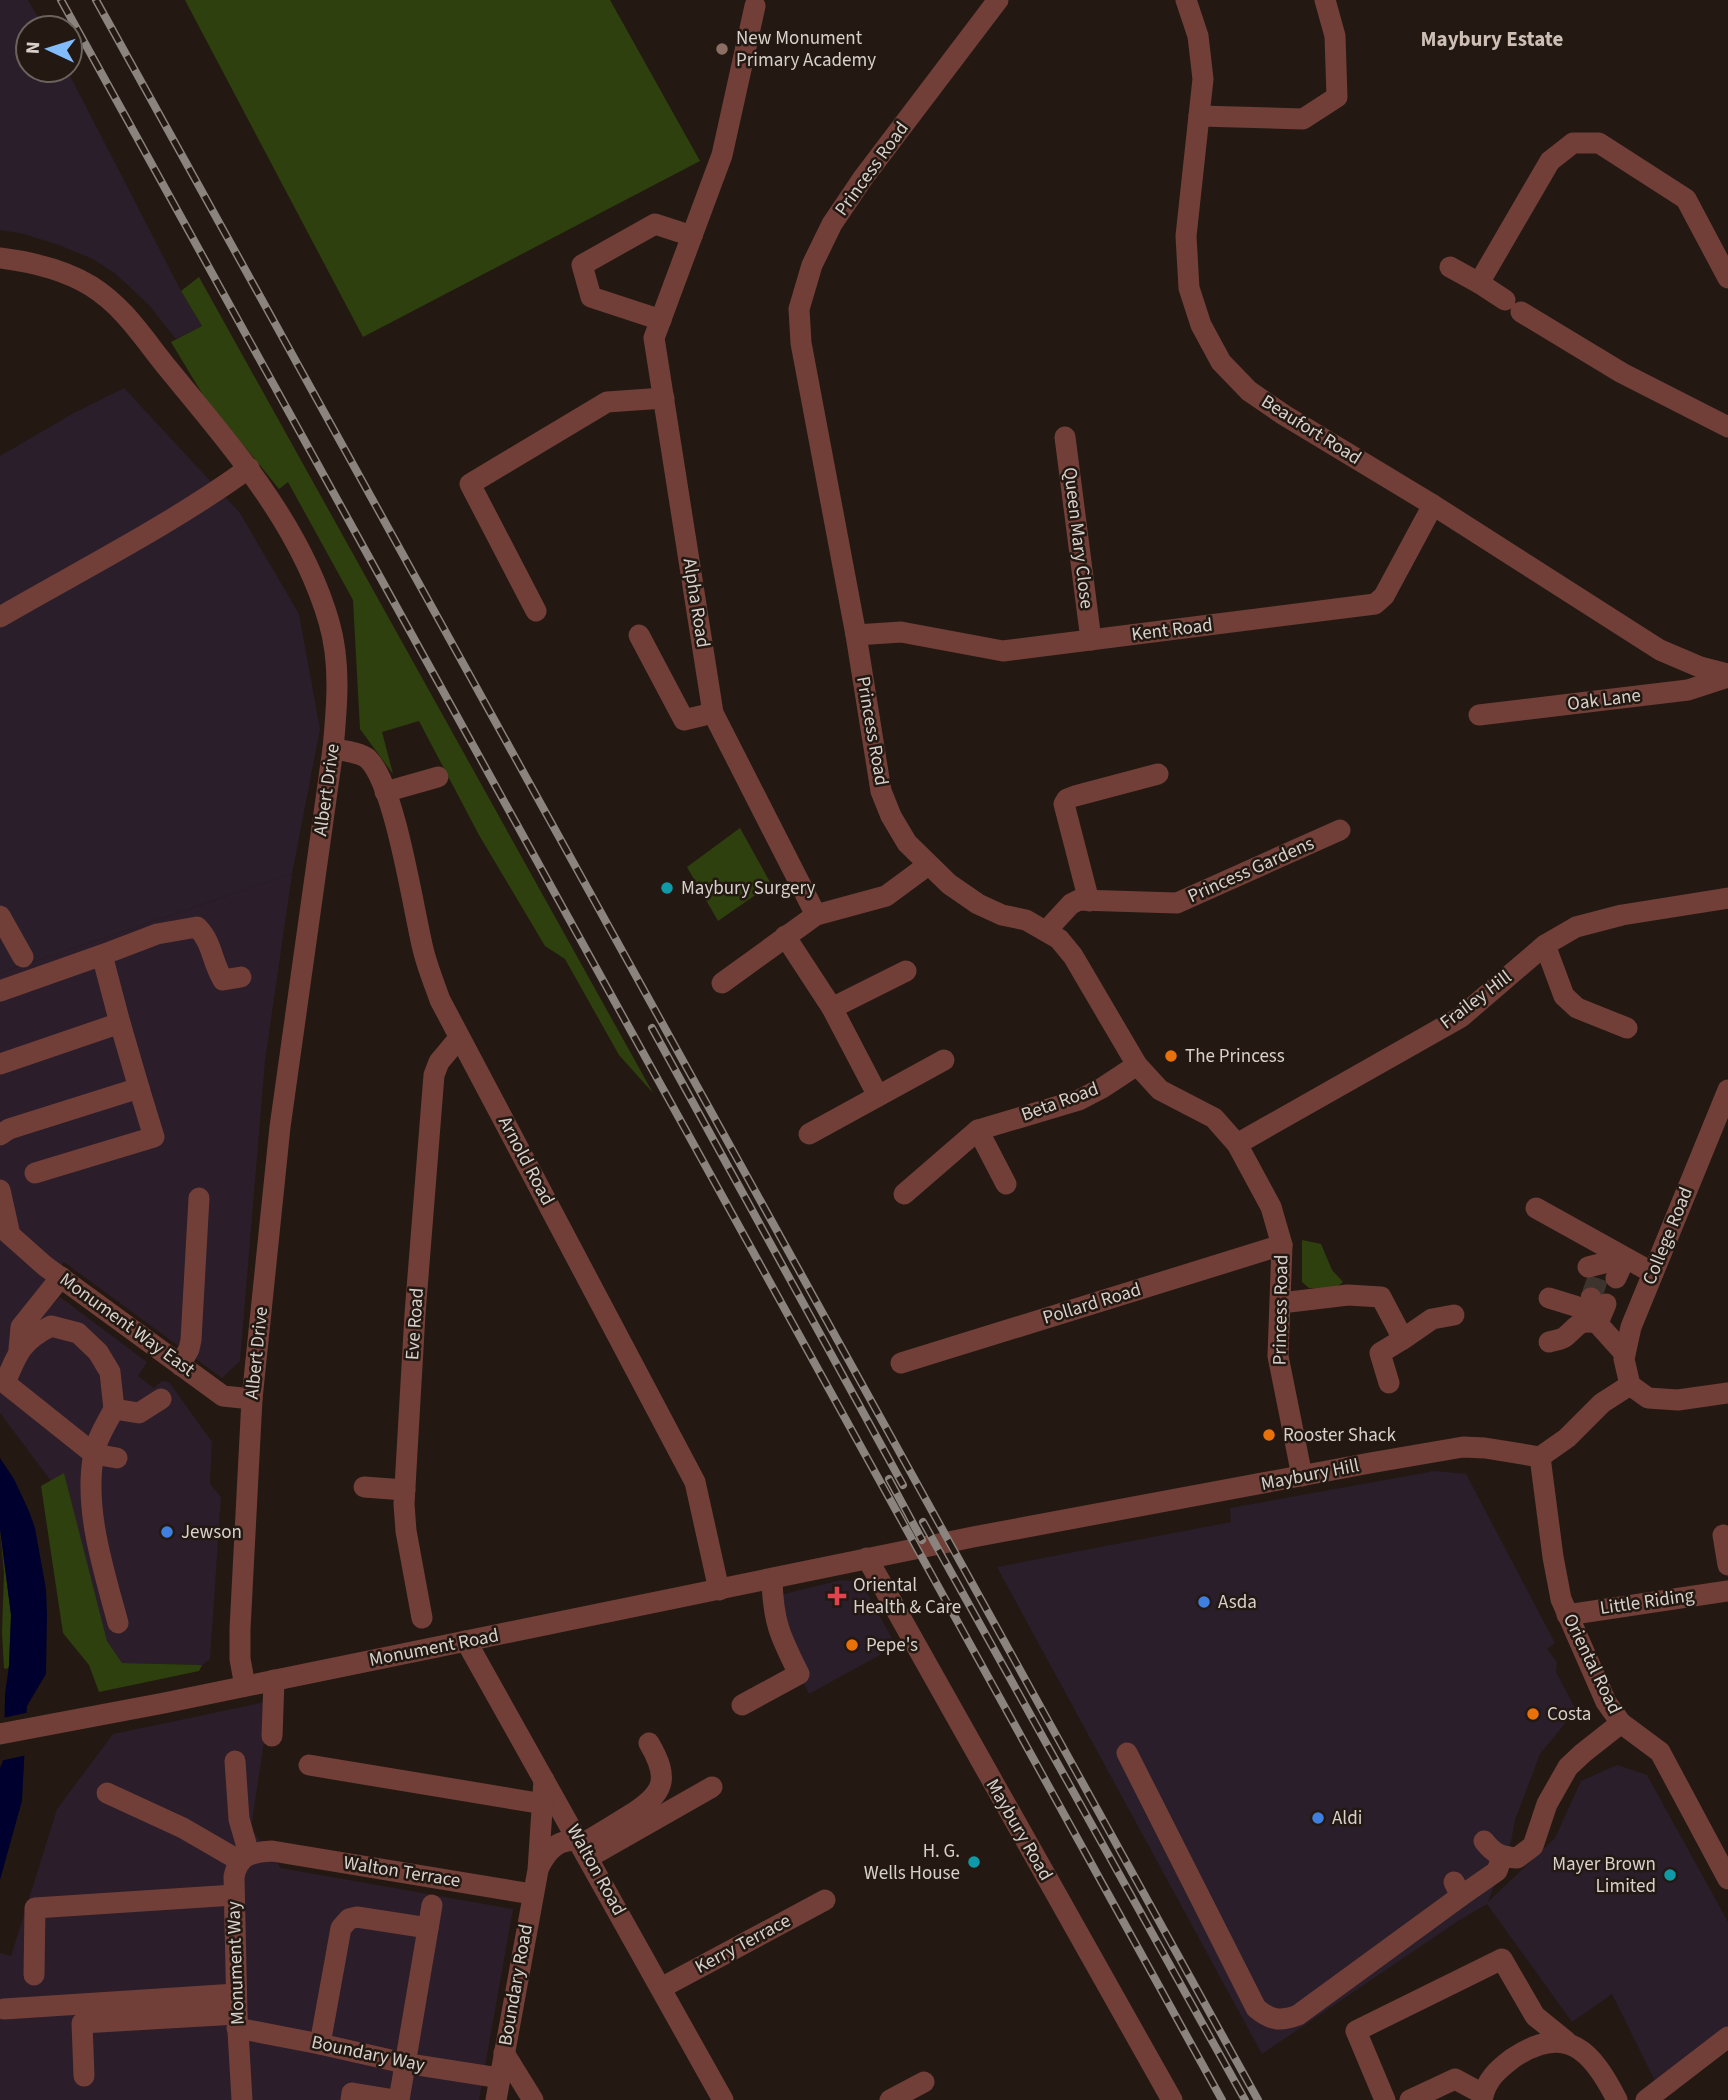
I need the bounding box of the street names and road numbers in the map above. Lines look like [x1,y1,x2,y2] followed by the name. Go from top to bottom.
[829,116,915,222] street label: Princess Road
[1256,388,1366,472] street label: Beaufort Road
[1056,466,1100,610] street label: Queen Mary Close
[676,556,716,650] street label: Alpha Road
[1130,612,1214,648] street label: Kent Road
[849,674,895,788] street label: Princess Road
[1566,682,1642,718] street label: Oak Lane
[307,742,347,838] street label: Albert Drive
[1183,830,1319,910] street label: Princess Gardens
[1435,964,1517,1036] street label: Frailey Hill
[1018,1076,1102,1128] street label: Beta Road
[491,1112,561,1210] street label: Arnold Road
[1636,1183,1700,1289] street label: College Road
[1267,1254,1295,1366] street label: Princess Road
[54,1267,201,1384] street label: Monument Way East
[1040,1276,1144,1332] street label: Pollard Road
[399,1287,431,1361] street label: Eve Road
[239,1305,275,1401] street label: Albert Drive
[1259,1452,1362,1498] street label: Maybury Hill
[1598,1582,1696,1622] street label: Little Riding
[1556,1609,1628,1719] street label: Oriental Road
[367,1622,501,1674] street label: Monument Road
[979,1774,1059,1886] street label: Maybury Road
[560,1820,632,1920] street label: Walton Road
[342,1849,462,1895] street label: Walton Terrace
[220,1901,252,2025] street label: Monument Way
[690,1907,796,1981] street label: Kerry Terrace
[492,1922,540,2048] street label: Boundary Road
[309,2029,427,2079] street label: Boundary Way

